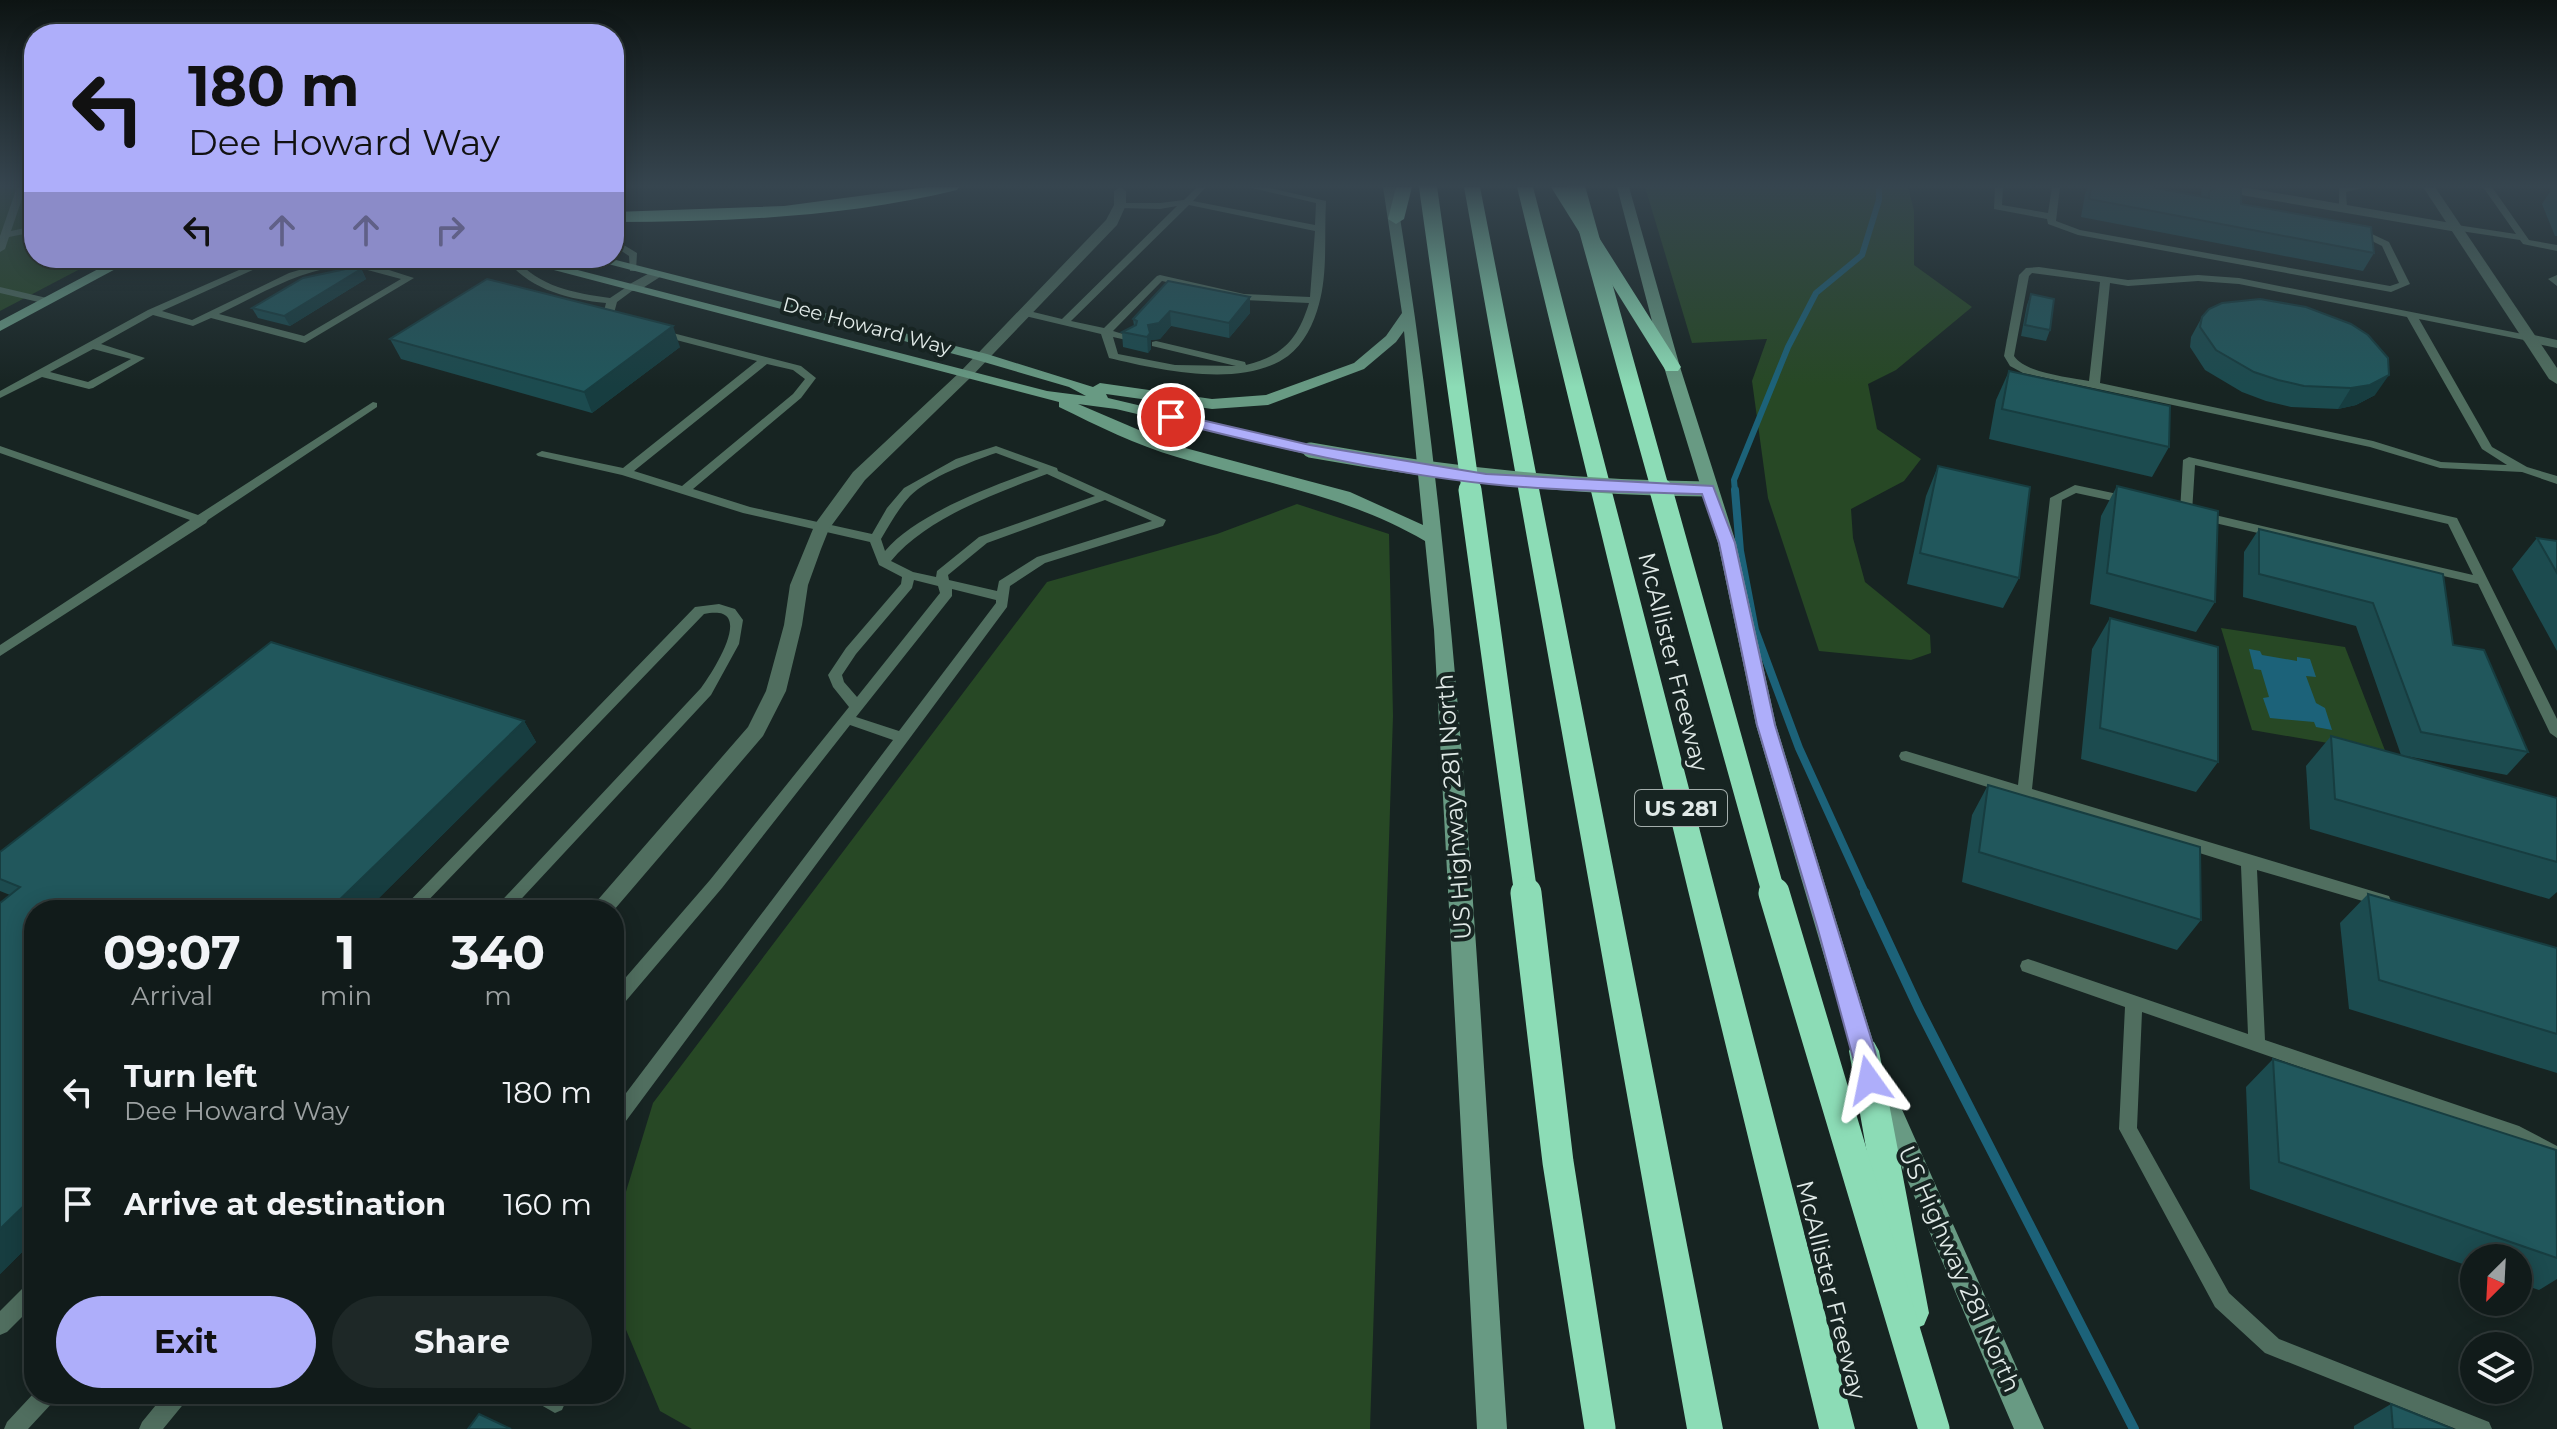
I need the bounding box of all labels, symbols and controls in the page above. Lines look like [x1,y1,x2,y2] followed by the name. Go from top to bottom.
[188,52,360,120] text: 180 m
[56,56,160,160] icon: left
[188,120,500,164] text: Dee Howard Way
[176,208,220,252] icon: left
[260,208,304,252] icon: ahead
[344,208,388,252] icon: ahead
[428,208,472,252] icon: right
[780,292,954,360] street label: Dee Howard Way
[1137,383,1205,451] pin
[1149,395,1193,439] icon: arrive
[1632,549,1715,774] street label: McAllister Freeway
[1430,673,1477,941] street label: US Highway 281 North
[1635,790,1727,826] road number: US 281
[103,923,241,981] text: 09:07
[337,923,355,981] text: 1
[451,923,545,981] text: 340
[131,980,213,1012] text: Arrival
[320,980,372,1012] text: min
[484,980,512,1012] text: m
[1827,1038,1911,1122] position arrow
[124,1058,257,1095] text: Turn left
[56,1070,100,1114] icon: left
[502,1074,592,1111] text: 180 m
[124,1095,349,1127] text: Dee Howard Way
[1892,1141,2027,1396] street label: US Highway 281 North
[1790,1177,1873,1402] street label: McAllister Freeway
[56,1182,100,1226] icon: arrive
[124,1186,446,1223] text: Arrive at destination
[503,1186,592,1223] text: 160 m
[2460,1244,2532,1316] north arrow
[2460,1244,2532,1404] map controls
[56,1296,316,1388] button: Exit
[332,1296,592,1388] button: Share
[2460,1332,2532,1404] button: layers

